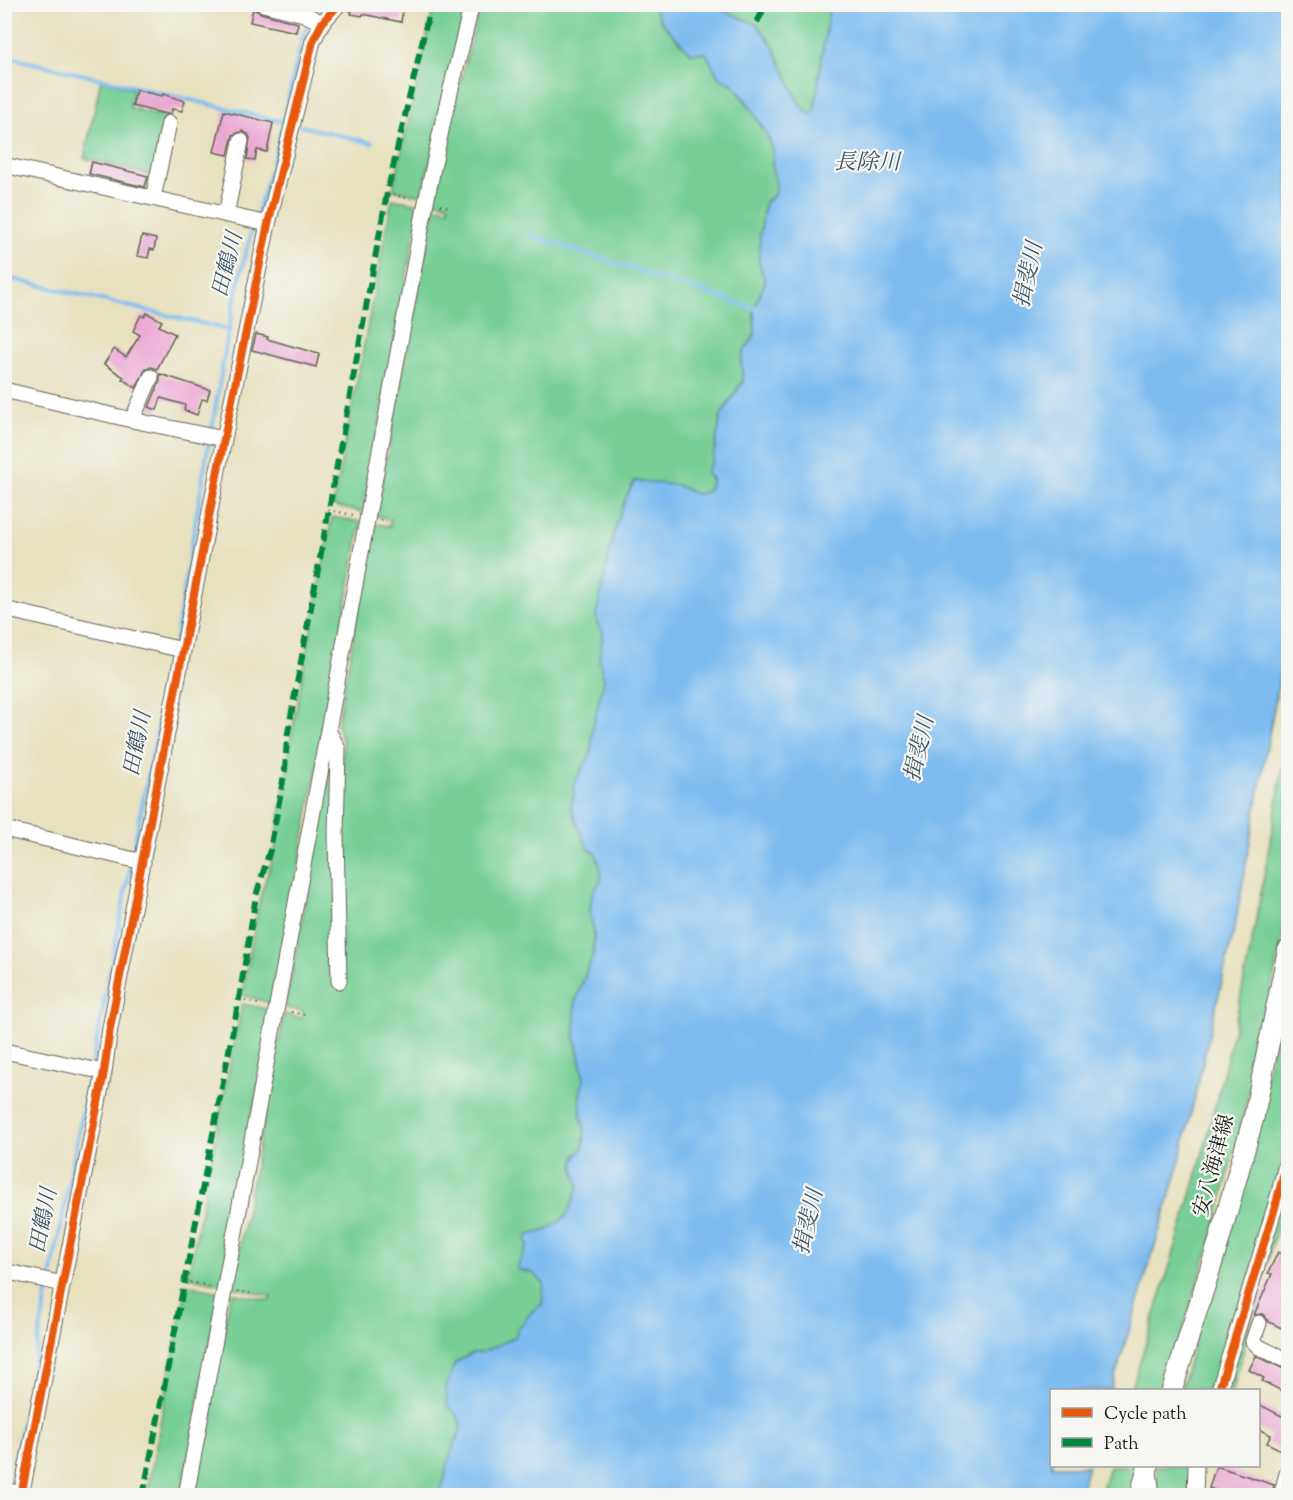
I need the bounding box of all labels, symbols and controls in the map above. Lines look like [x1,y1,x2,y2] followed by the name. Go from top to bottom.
[834,148,902,180] water label: 長除川
[205,227,253,301] water label: 田鶴川
[1007,237,1053,311] water label: 揖斐川
[117,707,161,779] water label: 田鶴川
[898,711,944,785] water label: 揖斐川
[1187,1111,1243,1221] street label: 安八海津線
[23,1184,67,1256] water label: 田鶴川
[787,1184,833,1258] water label: 揖斐川
[1050,1389,1260,1467] legend
[1104,1402,1187,1428] text: Cycle path
[1104,1432,1139,1458] text: Path

